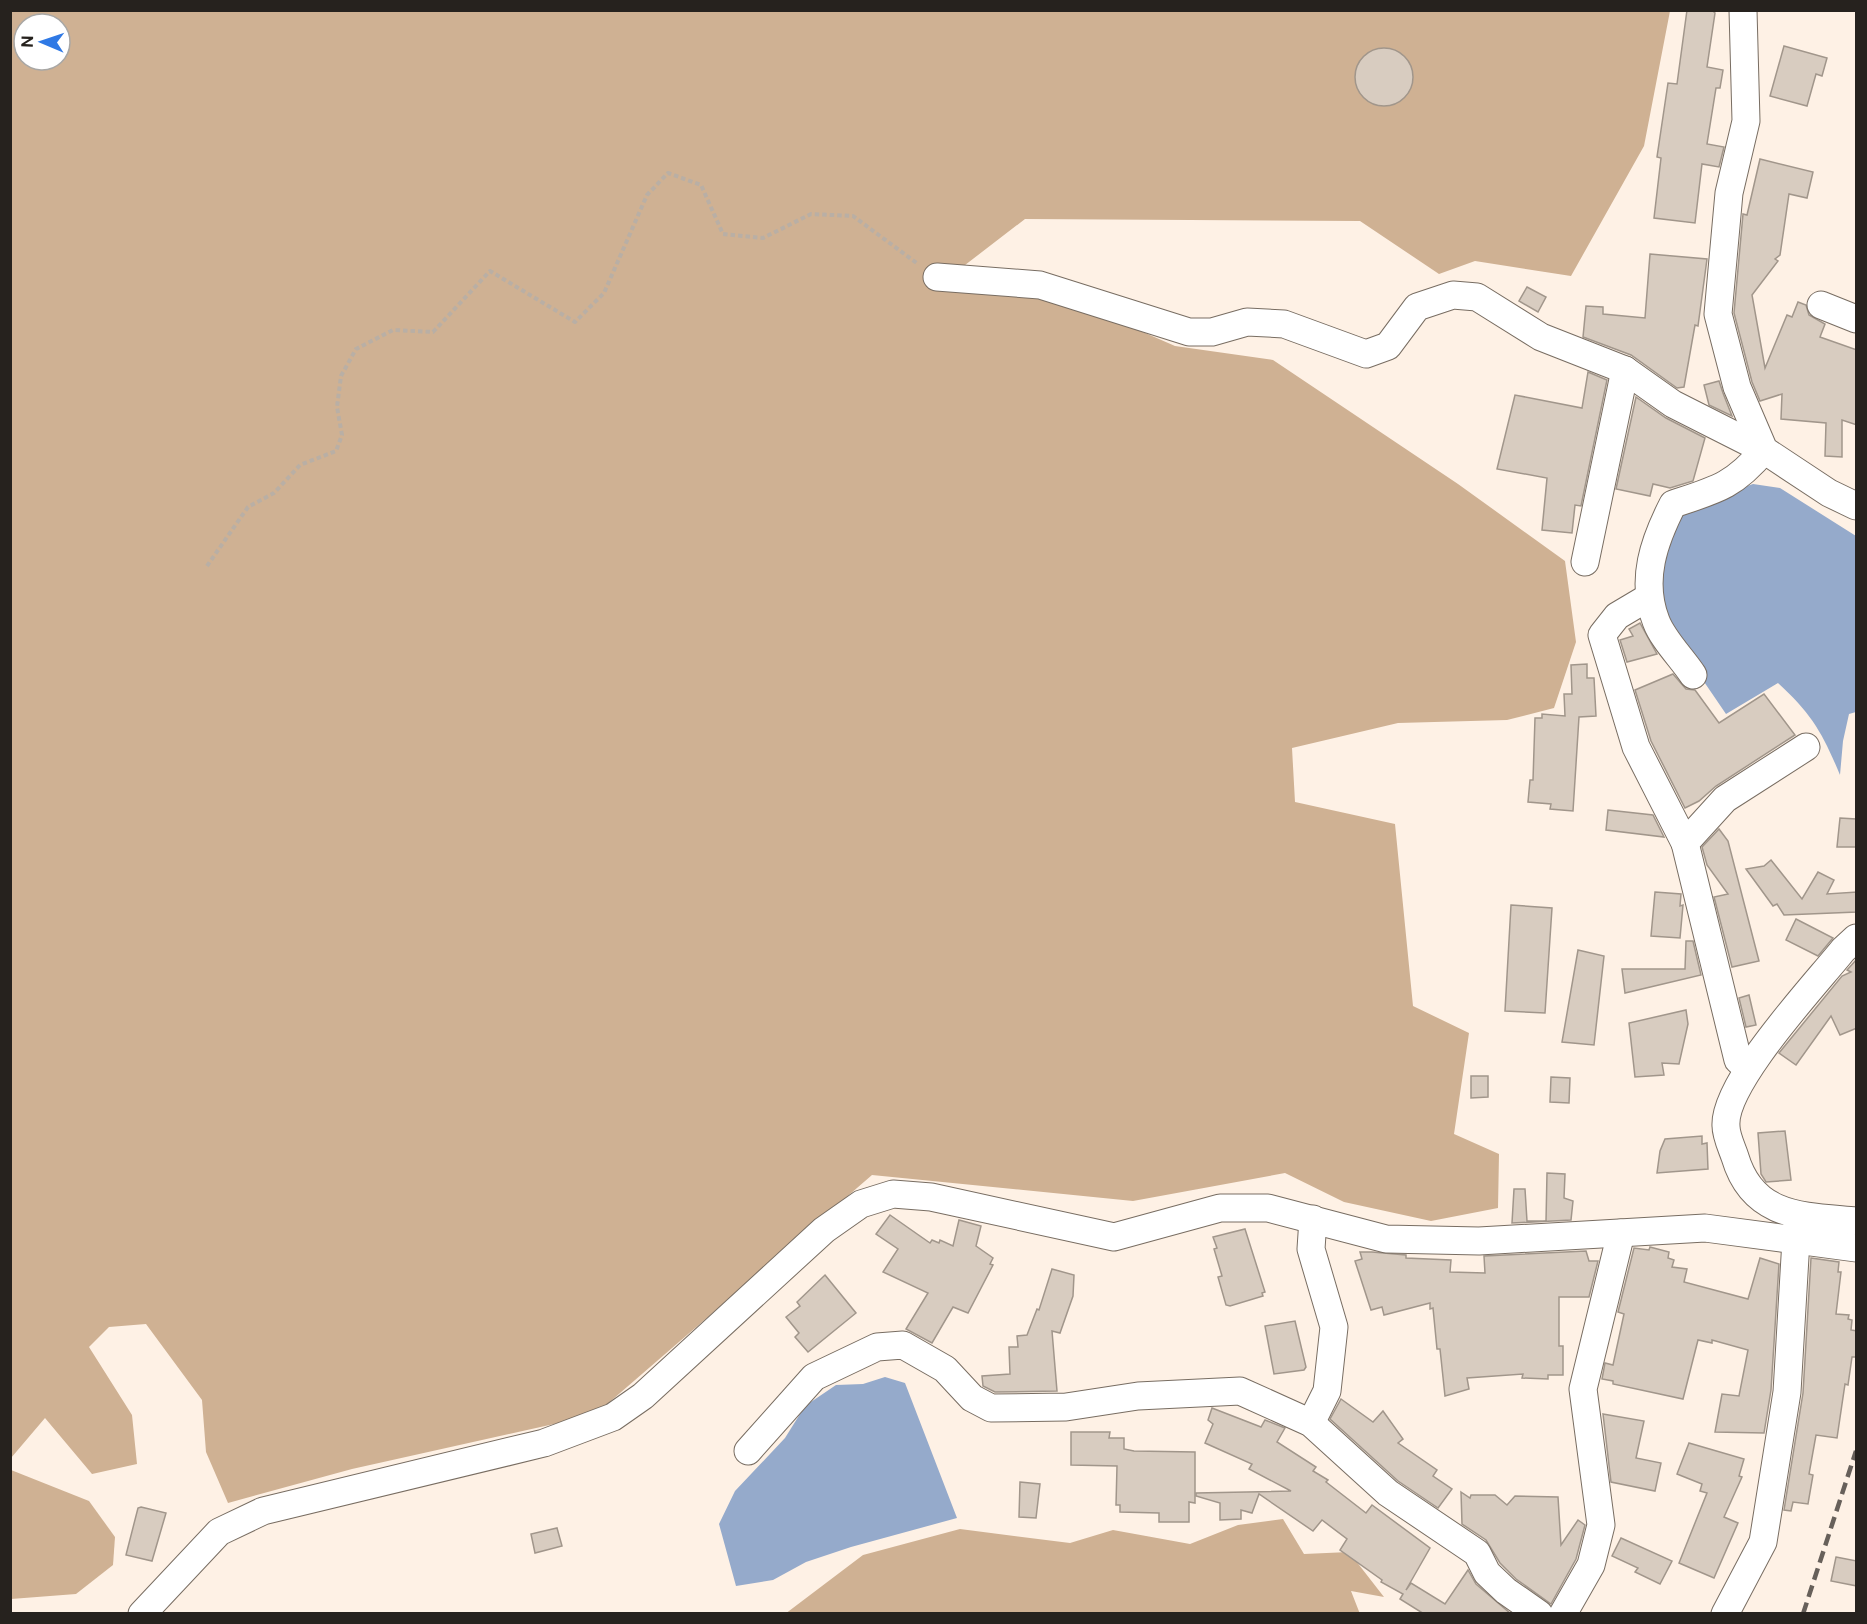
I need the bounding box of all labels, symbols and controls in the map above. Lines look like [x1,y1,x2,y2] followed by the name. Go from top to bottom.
[12,12,72,72] north arrow
[18,35,37,48] text: N

